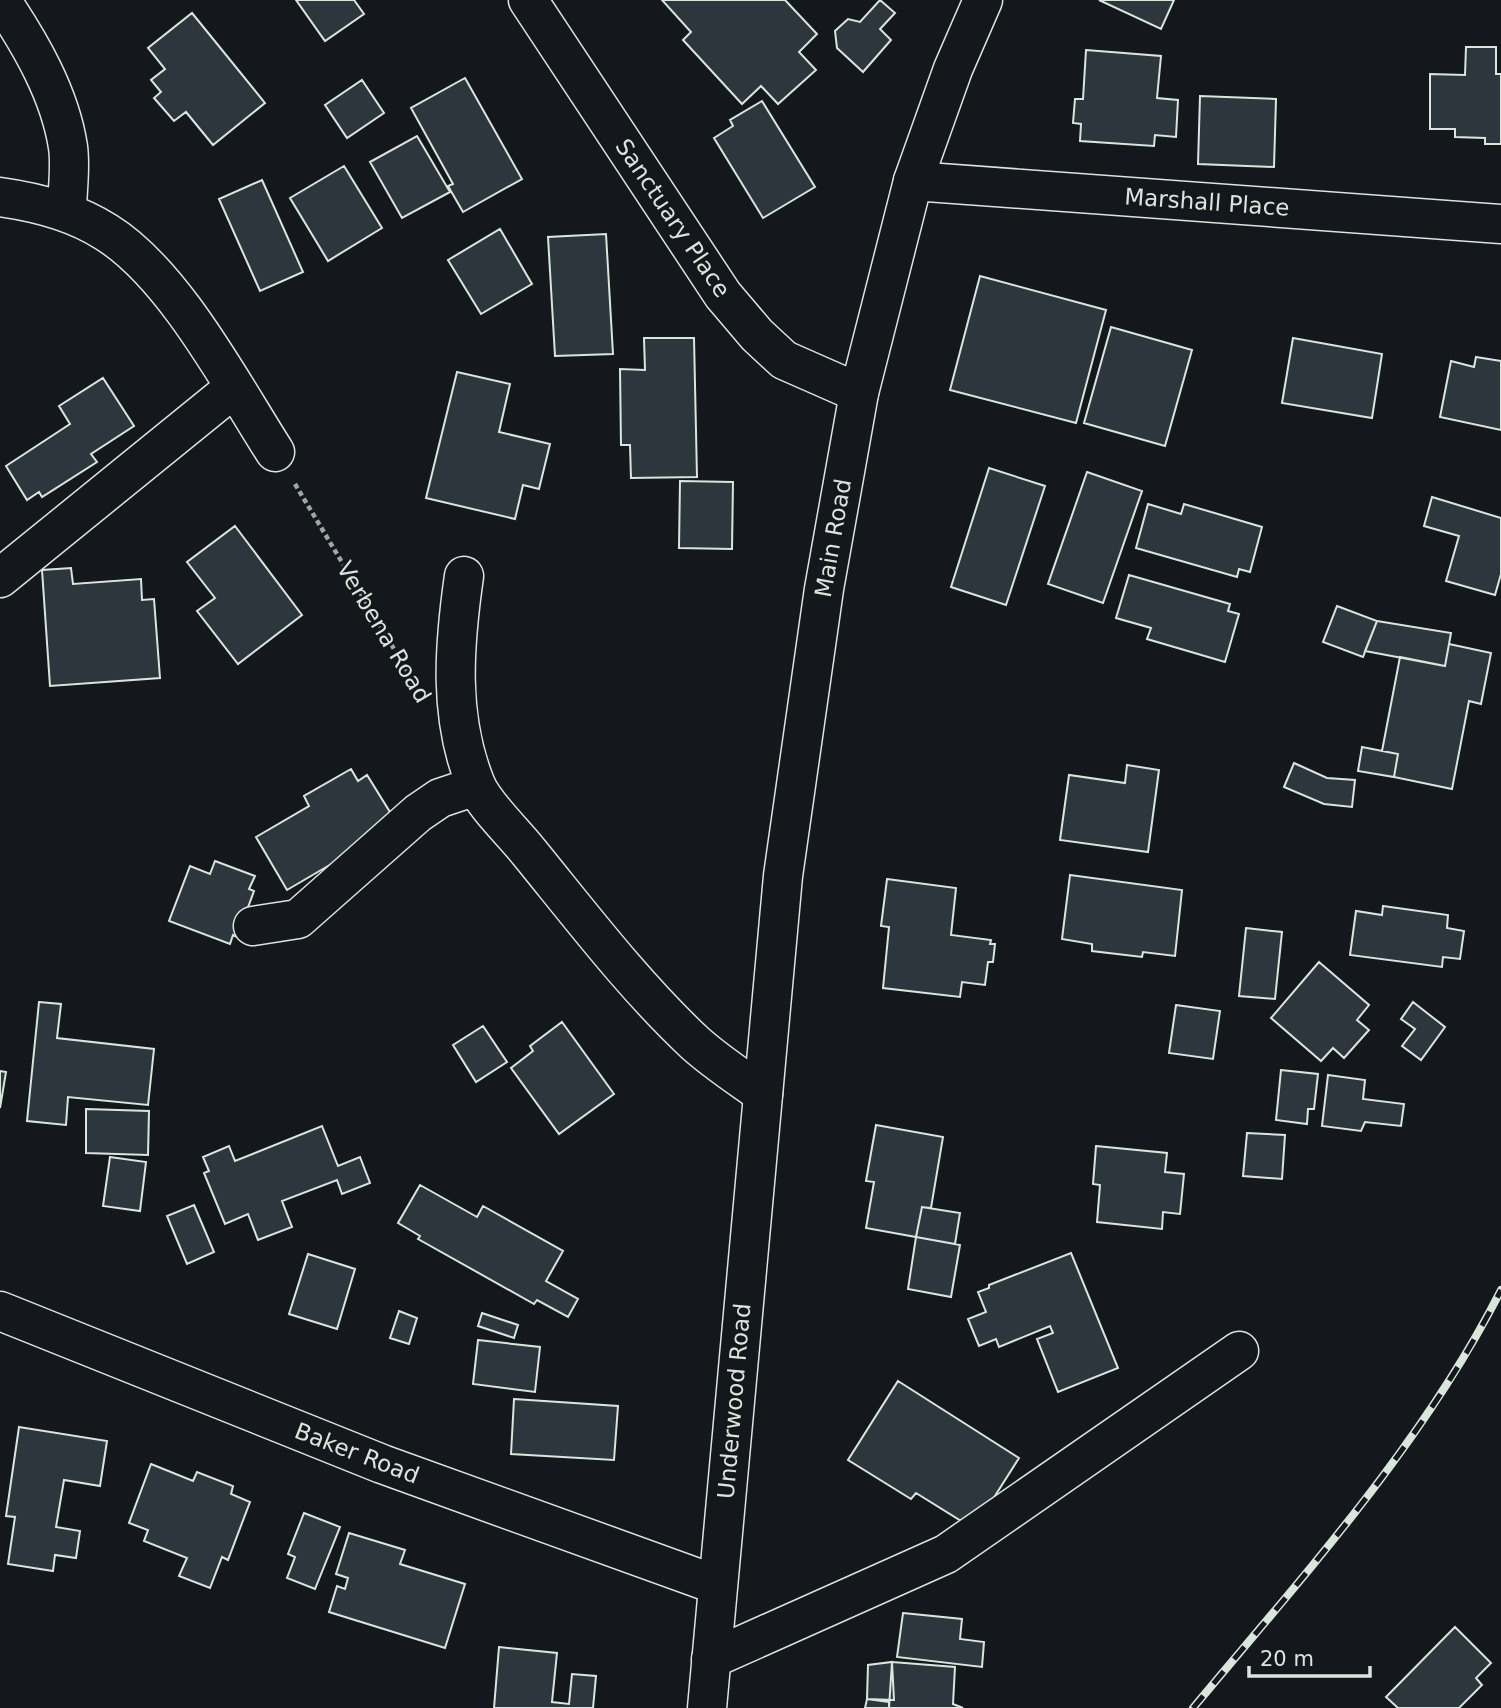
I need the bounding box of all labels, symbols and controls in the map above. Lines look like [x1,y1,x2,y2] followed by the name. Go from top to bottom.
[610,134,736,302] street label: Sanctuary Place
[1124,183,1290,221] street label: Marshall Place
[810,477,856,599] street label: Main Road
[332,557,436,707] street label: Verbena Road
[712,1302,756,1500] street label: Underwood Road
[291,1417,423,1489] street label: Baker Road
[1249,1634,1370,1678] scale bar
[1260,1647,1314,1671] text: 20 m

